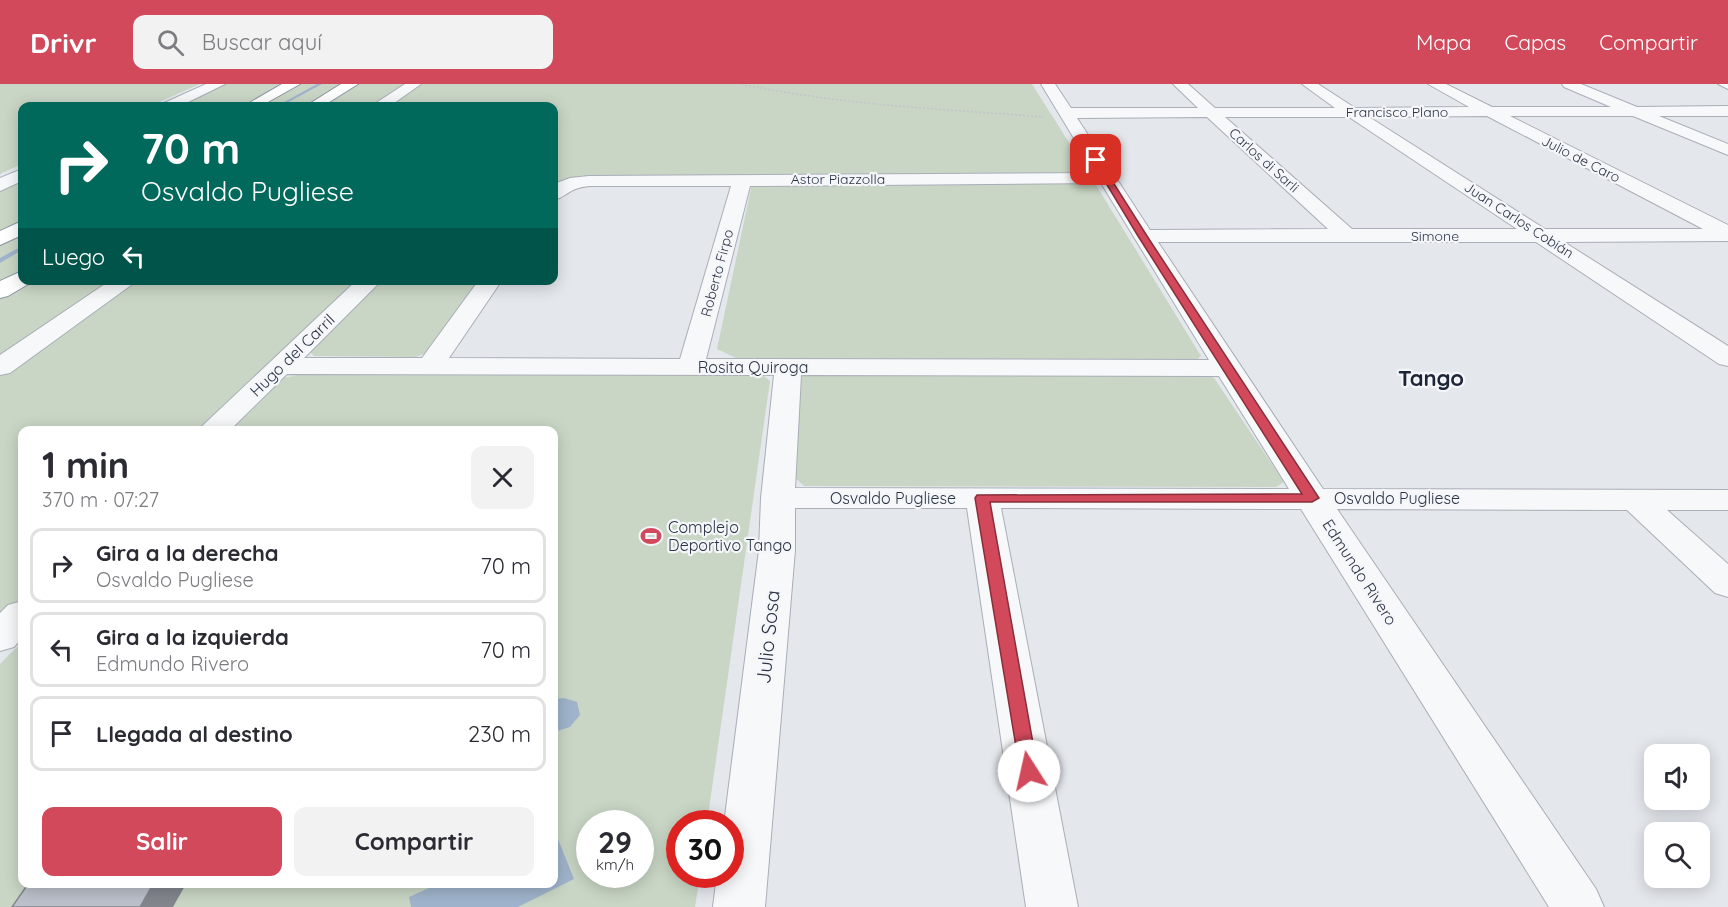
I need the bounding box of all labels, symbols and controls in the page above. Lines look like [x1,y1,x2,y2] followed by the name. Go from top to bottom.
[133,15,553,69] search box
[30,25,97,60] text: Drivr
[154,26,187,59] icon: search
[202,28,322,56] text: Buscar aquí
[1416,29,1471,55] text: Mapa
[1504,29,1566,55] text: Capas
[1599,29,1698,55] text: Compartir
[1346,103,1448,121] street label: Francisco Plano
[141,122,240,175] text: 70 m
[1225,124,1303,196] street label: Carlos di Sarli
[42,126,120,204] icon: right
[1539,131,1623,187] street label: Julio de Caro
[1070,134,1121,185] pin
[1079,143,1112,176] icon: arrive
[791,170,885,188] street label: Astor Piazzolla
[141,174,354,208] text: Osvaldo Pugliese
[1461,178,1577,262] street label: Juan Carlos Cobián
[697,227,737,319] street label: Roberto Firpo
[1411,227,1459,245] street label: Simone
[117,240,150,273] icon: left
[42,243,105,271] text: Luego
[245,309,339,401] street label: Hugo del Carril
[698,357,808,377] street label: Rosita Quiroga
[1398,364,1464,392] district label: Tango
[42,442,129,487] text: 1 min
[471,446,534,509] button: close
[42,487,159,512] text: 370 m · 07:27
[830,488,956,508] street label: Osvaldo Pugliese
[1334,488,1460,508] street label: Osvaldo Pugliese
[1318,515,1402,629] street label: Edmundo Rivero
[668,517,792,555] place label: Complejo Deportivo Tango
[639,524,663,548] sports icon: Complejo Deportivo Tango
[96,539,279,567] text: Gira a la derecha
[45,549,78,582] icon: right
[481,552,531,580] text: 70 m
[96,567,254,592] text: Osvaldo Pugliese
[750,589,785,685] street label: Julio Sosa
[96,623,289,651] text: Gira a la izquierda
[45,633,78,666] icon: left
[481,636,531,664] text: 70 m
[96,651,249,676] text: Edmundo Rivero
[45,717,78,750] icon: arrive
[96,720,293,748] text: Llegada al destino
[468,720,531,748] text: 230 m
[997,739,1061,803] position arrow
[1644,744,1710,888] map controls
[1644,744,1710,810] button: sound
[42,807,282,876] button: Salir
[294,807,534,876] button: Compartir
[666,810,744,888] speed limit sign: 30
[1644,822,1710,888] button: search
[598,823,632,861] text: 29
[596,855,634,874] text: km/h

